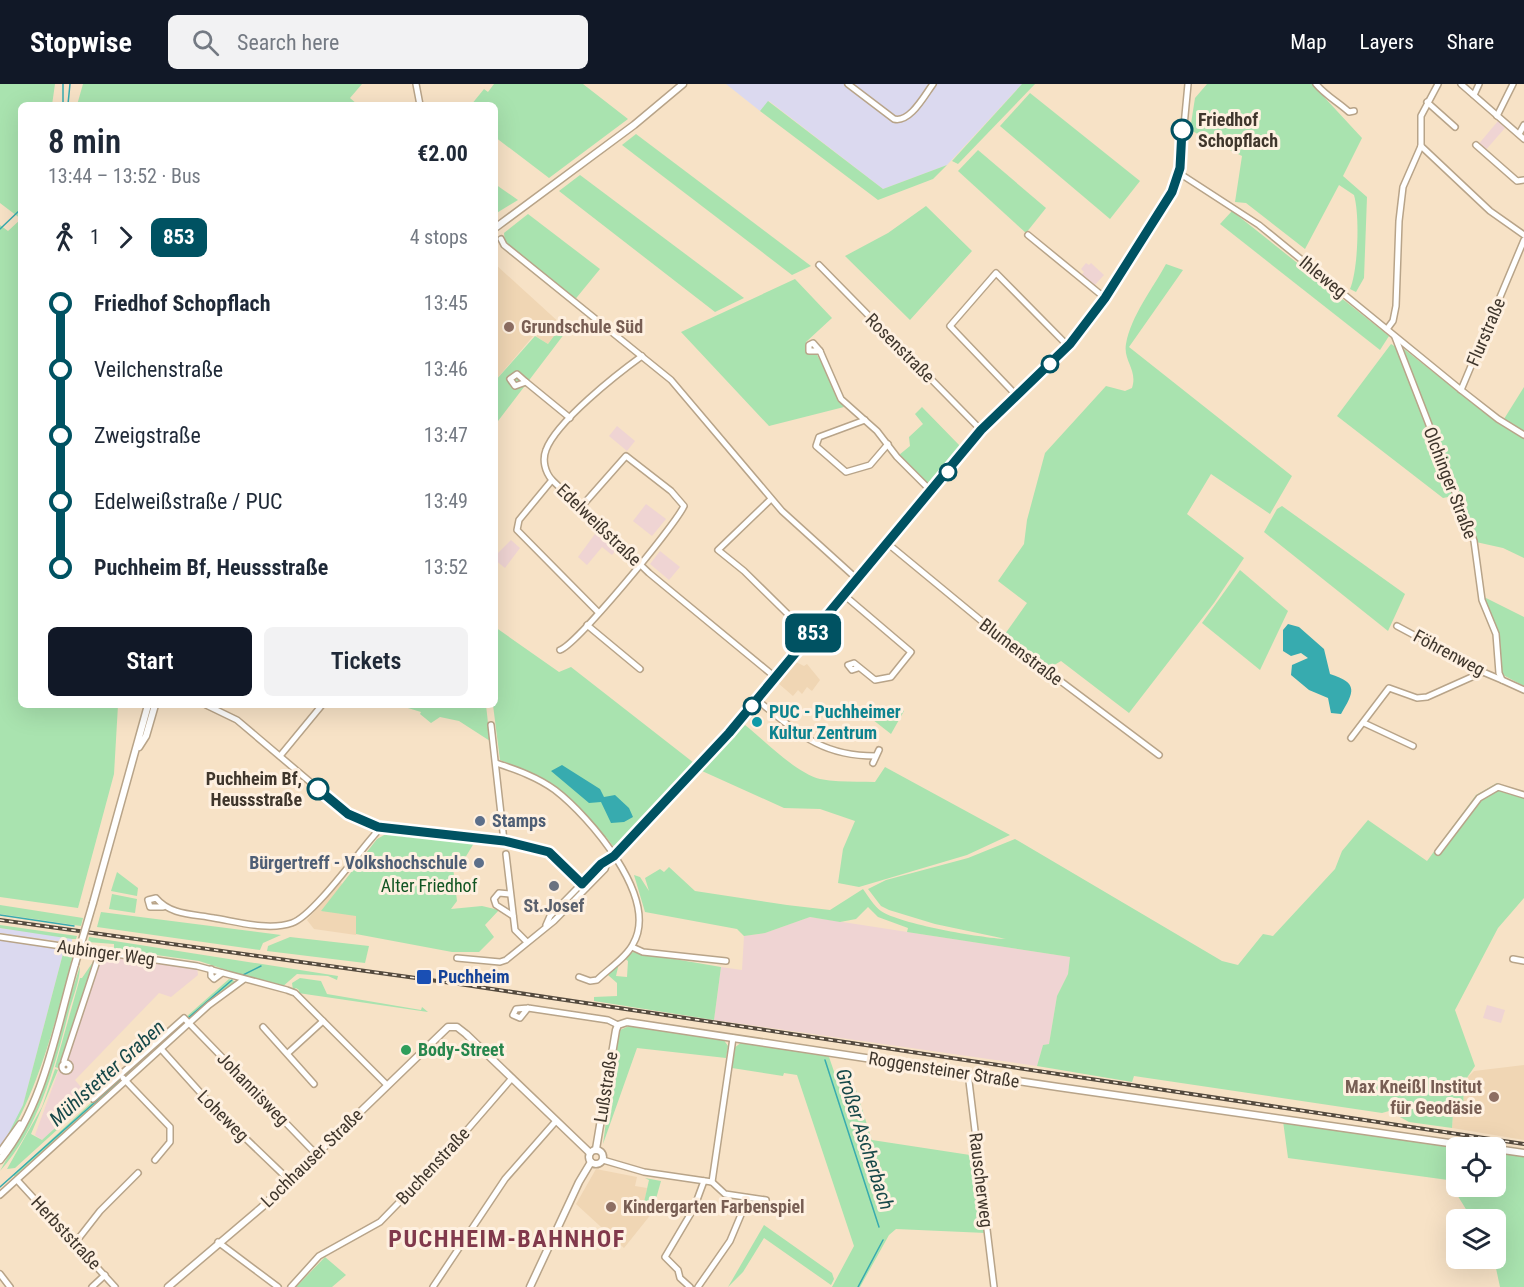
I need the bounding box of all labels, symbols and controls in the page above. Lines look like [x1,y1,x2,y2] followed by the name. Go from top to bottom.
[168,15,588,69] search box
[30,26,132,59] text: Stopwise
[189,26,222,59] icon: search
[237,30,339,55] text: Search here
[1290,30,1327,54] text: Map
[1360,30,1414,54] text: Layers
[1447,30,1494,54] text: Share
[1198,109,1278,151] place label: Friedhof Schopflach
[1171,119,1193,141] marker: Friedhof Schopflach
[48,122,121,161] text: 8 min
[417,141,468,166] text: €2.00
[48,164,201,188] text: 13:44 – 13:52 · Bus
[48,221,81,254] icon: walk
[109,221,142,254] icon: forward
[90,225,100,249] text: 1
[163,225,195,249] text: 853
[410,225,468,249] text: 4 stops
[1295,251,1351,302] street label: Ihleweg
[94,291,271,316] text: Friedhof Schopflach
[424,291,468,315] text: 13:45
[1462,295,1509,369] street label: Flurstraße
[861,309,939,387] street label: Rosenstraße
[521,316,643,337] place label: Grundschule Süd
[502,320,516,334] marker: Grundschule Süd
[1041,355,1059,373] unlabelled marker
[94,357,223,382] text: Veilchenstraße
[424,357,468,381] text: 13:46
[94,423,201,448] text: Zweigstraße
[424,423,468,447] text: 13:47
[1420,424,1481,542] street label: Olchinger Straße
[939,463,957,481] unlabelled marker
[553,479,646,570] street label: Edelweißstraße
[94,489,283,514] text: Edelweißstraße / PUC
[424,489,468,513] text: 13:49
[94,555,328,580] text: Puchheim Bf, Heussstraße
[424,555,468,579] text: 13:52
[778,614,848,652] line badge: 853
[976,614,1067,690] street label: Blumenstraße
[797,621,829,645] text: 853
[1410,625,1488,680] street label: Föhrenweg
[48,627,252,696] button: Start
[264,627,468,696] button: Tickets
[743,697,761,715] unlabelled marker
[769,701,901,743] place label: PUC - Puchheimer Kultur Zentrum
[750,715,764,729] marker: PUC - Puchheimer Kultur Zentrum
[206,768,302,810] place label: Puchheim Bf, Heussstraße
[307,778,329,800] marker: Puchheim Bf, Heussstraße
[492,810,546,831] place label: Stamps
[473,814,487,828] marker: Stamps
[249,852,467,873] place label: Bürgertreff - Volkshochschule
[472,856,486,870] marker: Bürgertreff - Volkshochschule
[381,875,478,896] park label: Alter Friedhof
[547,879,561,893] marker: St.Josef
[524,895,585,916] place label: St.Josef
[56,935,156,970] street label: Aubinger Weg
[438,966,510,987] place label: Puchheim
[415,968,433,986] marker: Puchheim
[44,1015,170,1131] water label: Mühlstetter Graben
[418,1039,505,1060] place label: Body-Street
[399,1043,413,1057] marker: Body-Street
[867,1047,1021,1092] street label: Roggensteiner Straße
[213,1048,294,1130] street label: Johannisweg
[590,1050,621,1124] street label: Lußstraße
[831,1065,899,1213] water label: Großer Ascherbach
[1345,1076,1482,1118] place label: Max Kneißl Institut für Geodäsie
[193,1086,253,1146] street label: Loheweg
[1487,1090,1501,1104] marker: Max Kneißl Institut für Geodäsie
[256,1104,367,1211] street label: Lochhauser Straße
[392,1123,474,1209] street label: Buchenstraße
[965,1131,998,1228] street label: Rauscherweg
[1446,1137,1506,1269] map controls
[1446,1137,1506,1197] button: locate
[27,1192,106,1274] street label: Herbststraße
[623,1196,805,1217] place label: Kindergarten Farbenspiel
[604,1200,618,1214] marker: Kindergarten Farbenspiel
[1446,1209,1506,1269] button: layers
[388,1225,626,1253] district label: PUCHHEIM-BAHNHOF

